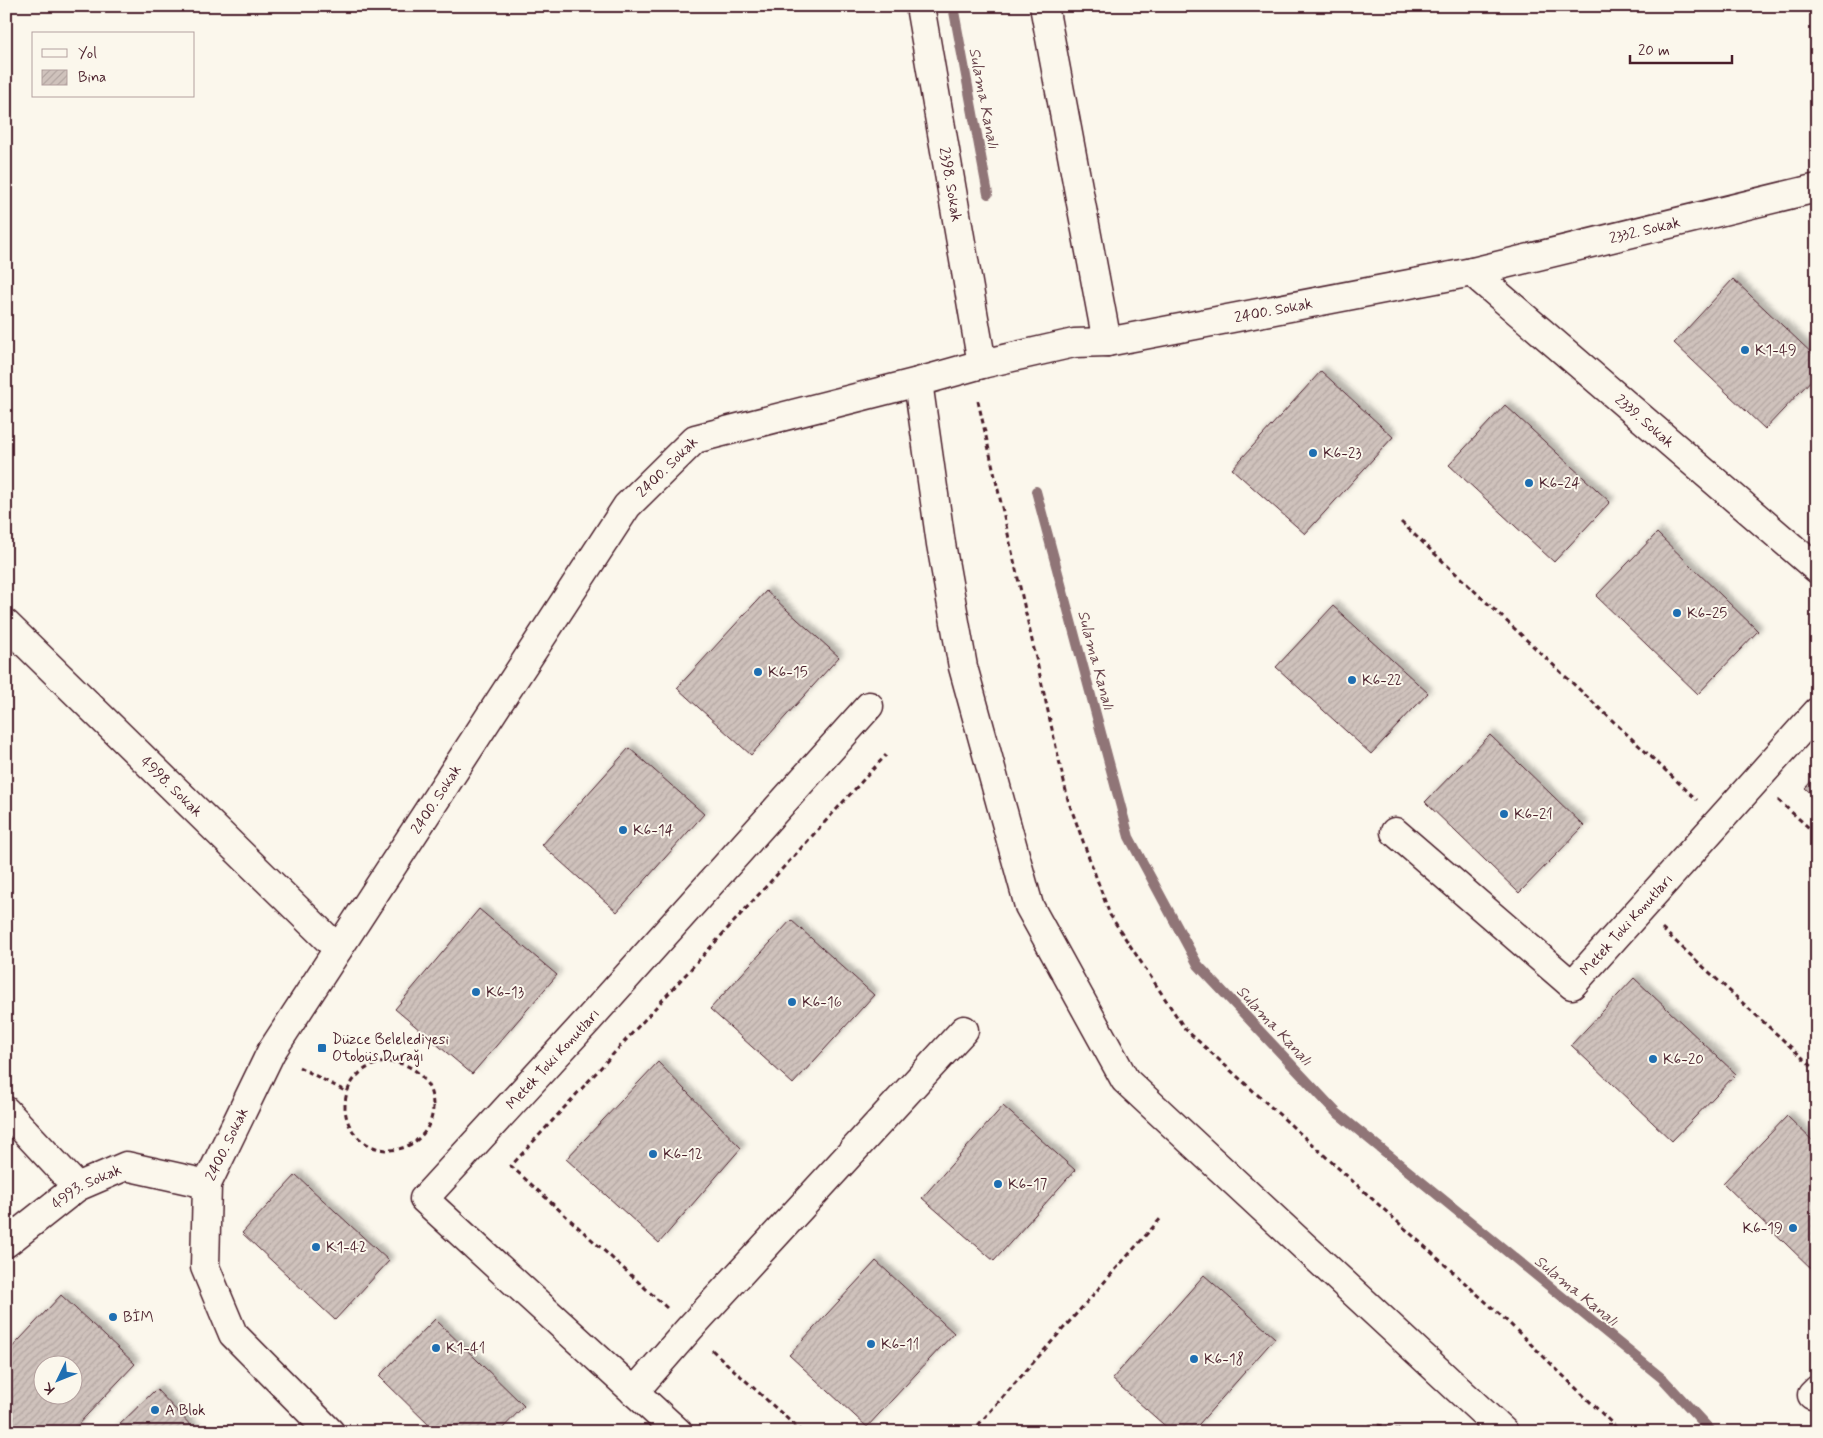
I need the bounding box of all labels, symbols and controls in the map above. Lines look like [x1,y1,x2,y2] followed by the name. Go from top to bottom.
[32,32,195,98] legend
[1630,32,1733,64] scale bar
[1638,41,1670,61] text: 20 m
[78,44,97,64] text: Yol
[963,46,1004,151] water label: Sulama Kanalı
[78,68,106,88] text: Bina
[934,146,966,223] street label: 2398. Sokak
[1607,213,1683,249] street label: 2332. Sokak
[1233,294,1314,328] street label: 2400. Sokak
[1755,341,1797,361] place label: K1-49
[1739,344,1751,356] marker: K1-49
[1610,390,1678,453] street label: 2339. Sokak
[632,433,703,502] street label: 2400. Sokak
[1323,444,1362,464] place label: K6-23
[1307,447,1319,459] marker: K6-23
[1539,474,1580,494] place label: K6-24
[1523,477,1535,489] marker: K6-24
[1687,604,1727,624] place label: K6-25
[1671,607,1683,619] marker: K6-25
[1072,608,1119,713] water label: Sulama Kanalı
[768,663,808,683] place label: K6-15
[752,666,764,678] marker: K6-15
[1362,671,1402,691] place label: K6-22
[1346,674,1358,686] marker: K6-22
[136,752,206,822] street label: 4998. Sokak
[407,761,467,838] street label: 2400. Sokak
[1514,805,1553,825] place label: K6-21
[1498,808,1510,820] marker: K6-21
[633,821,674,841] place label: K6-14
[617,824,629,836] marker: K6-14
[1576,870,1678,981] street label: Metek Toki Konutları
[1231,981,1317,1071] water label: Sulama Kanalı
[486,983,524,1003] place label: K6-13
[470,986,482,998] marker: K6-13
[802,993,842,1013] place label: K6-16
[786,996,798,1008] marker: K6-16
[502,1005,605,1114] street label: Metek Toki Konutları
[332,1030,449,1067] place label: Düzce Belelediyesi Otobüs Durağı
[316,1042,328,1054] marker: Düzce Belelediyesi Otobüs Durağı
[1663,1050,1704,1070] place label: K6-20
[1647,1053,1659,1065] marker: K6-20
[201,1104,254,1184] street label: 2400. Sokak
[663,1145,703,1165] place label: K6-12
[647,1148,659,1160] marker: K6-12
[48,1160,125,1214] street label: 4993. Sokak
[1008,1175,1048,1195] place label: K6-17
[992,1178,1004,1190] marker: K6-17
[1742,1219,1783,1239] place label: K6-19
[1787,1222,1799,1234] marker: K6-19
[326,1238,367,1258] place label: K1-42
[310,1241,322,1253] marker: K1-42
[1530,1251,1623,1332] water label: Sulama Kanalı
[123,1308,154,1328] place label: BİM
[107,1311,119,1323] marker: BİM
[881,1335,919,1355] place label: K6-11
[865,1338,877,1350] marker: K6-11
[446,1339,485,1359] place label: K1-41
[430,1342,442,1354] marker: K1-41
[1204,1350,1244,1370] place label: K6-18
[1188,1353,1200,1365] marker: K6-18
[32,1356,82,1406] north arrow
[39,1378,59,1398] text: K
[165,1401,206,1421] place label: A Blok
[149,1404,161,1416] marker: A Blok

